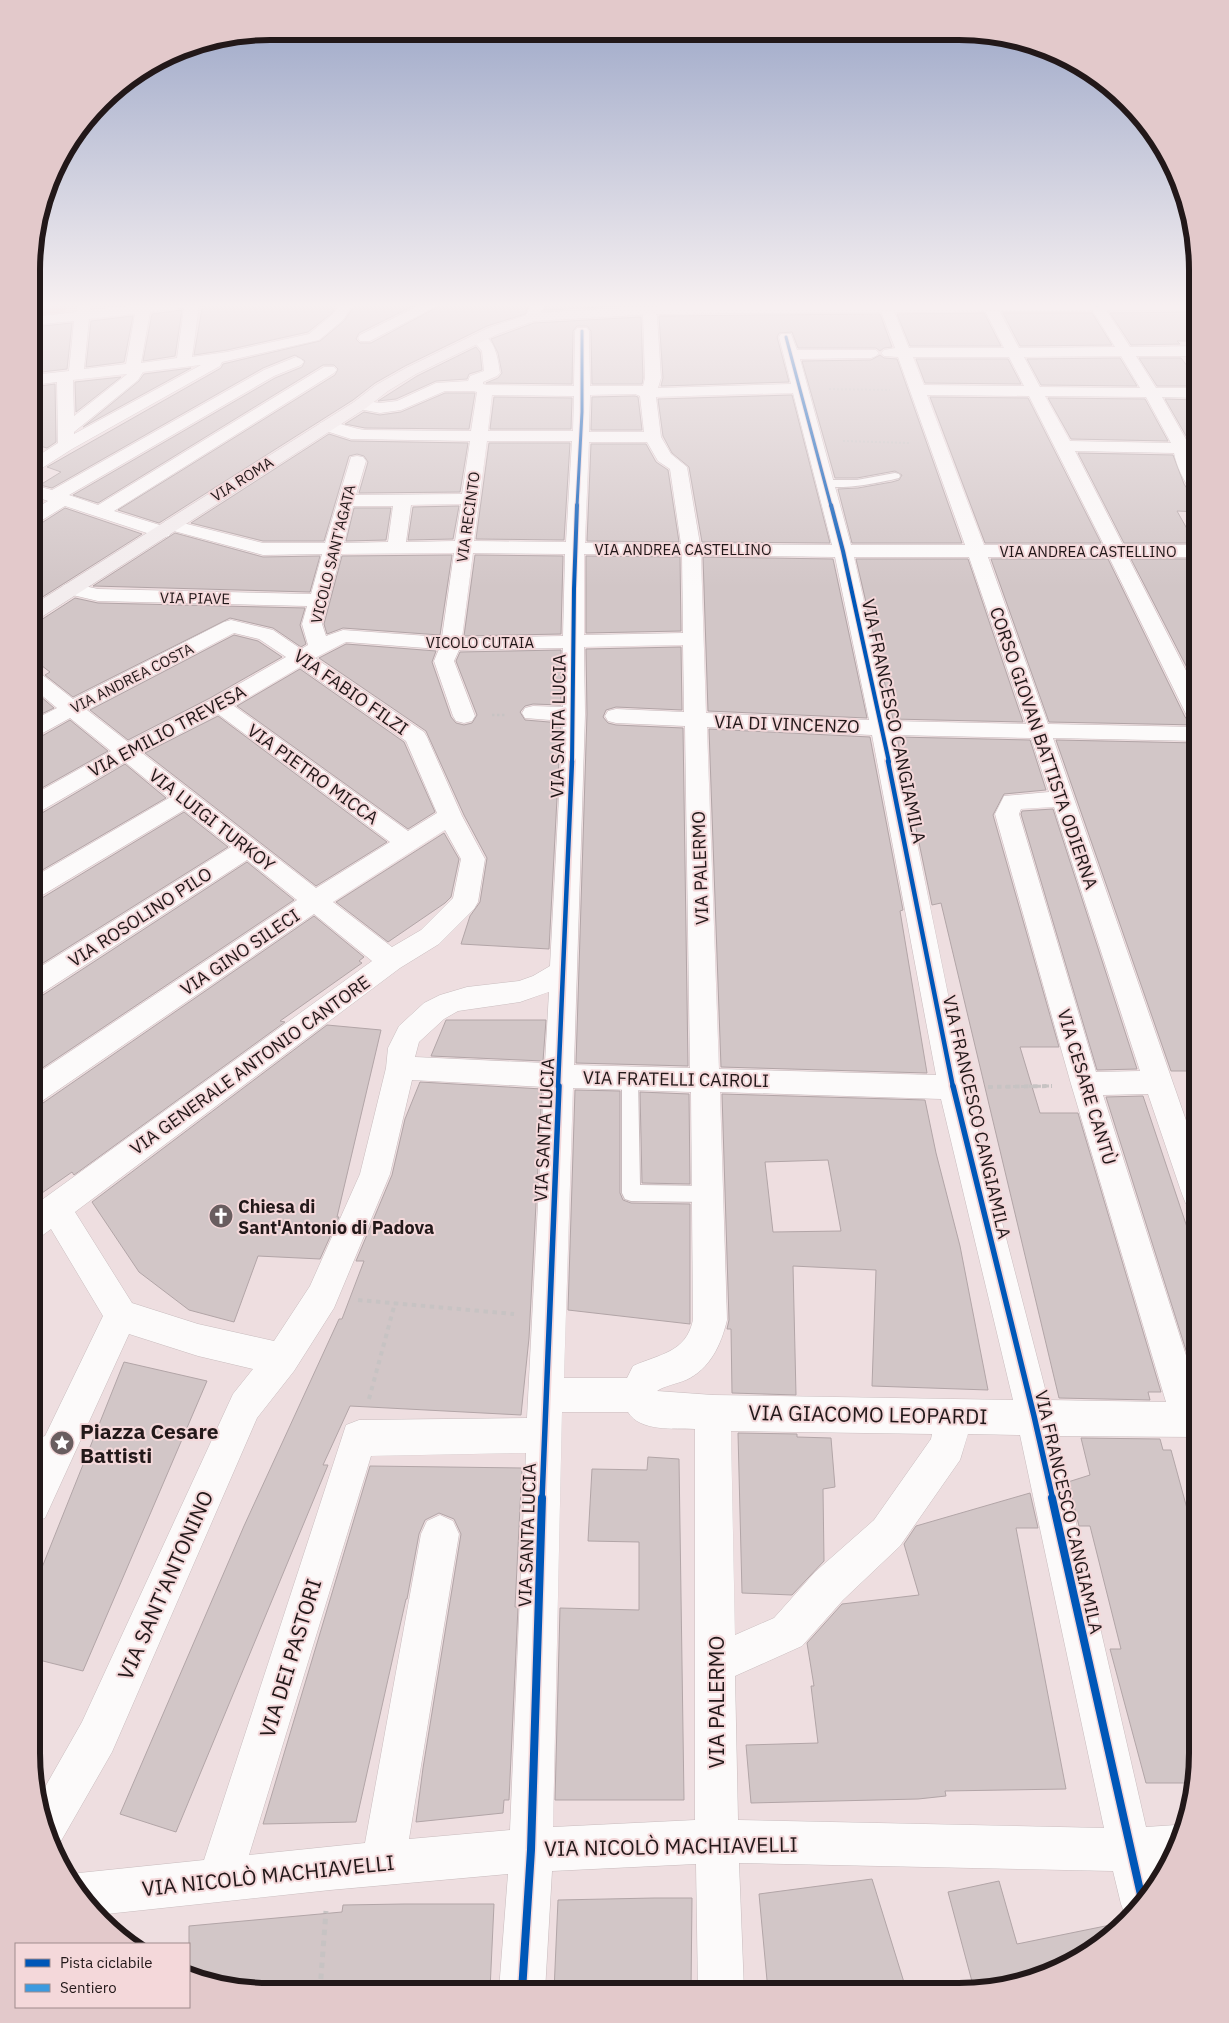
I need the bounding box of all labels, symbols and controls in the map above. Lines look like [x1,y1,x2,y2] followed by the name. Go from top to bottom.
[207,452,277,506] street label: VIA ROMA
[452,470,484,564] street label: VIA RECINTO
[307,482,360,625] street label: VICOLO SANT'AGATA
[594,540,772,559] street label: VIA ANDREA CASTELLINO
[999,542,1177,561] street label: VIA ANDREA CASTELLINO
[160,588,230,608] street label: VIA PIAVE
[857,597,931,846] street label: VIA FRANCESCO CANGIAMILA
[985,604,1103,893] street label: CORSO GIOVAN BATTISTA ODIERNA
[426,633,535,652] street label: VICOLO CUTAIA
[67,639,197,717] street label: VIA ANDREA COSTA
[289,644,413,740] street label: VIA FABIO FILZI
[545,653,571,798] street label: VIA SANTA LUCIA
[84,680,250,782] street label: VIA EMILIO TREVESA
[714,710,860,738] street label: VIA DI VINCENZO
[243,719,383,830] street label: VIA PIETRO MICCA
[144,764,280,877] street label: VIA LUIGI TURKOY
[687,811,713,925] street label: VIA PALERMO
[64,862,216,972] street label: VIA ROSOLINO PILO
[176,904,304,1000] street label: VIA GINO SILECI
[126,970,374,1160] street label: VIA GENERALE ANTONIO CANTORE
[938,993,1016,1241] street label: VIA FRANCESCO CANGIAMILA
[1052,1006,1122,1168] street label: VIA CESARE CANTÙ
[529,1057,559,1203] street label: VIA SANTA LUCIA
[583,1066,769,1092] street label: VIA FRATELLI CAIROLI
[238,1195,434,1239] place label: Chiesa di Sant'Antonio di Padova
[208,1203,234,1229] church icon: Chiesa di Sant'Antonio di Padova
[1030,1388,1108,1636] street label: VIA FRANCESCO CANGIAMILA
[748,1398,988,1430] street label: VIA GIACOMO LEOPARDI
[80,1417,219,1469] place label: Piazza Cesare Battisti
[49,1430,75,1456] place icon: Piazza Cesare Battisti
[513,1462,541,1607] street label: VIA SANTA LUCIA
[111,1486,219,1684] street label: VIA SANT'ANTONINO
[253,1575,327,1741] street label: VIA DEI PASTORI
[702,1636,730,1768] street label: VIA PALERMO
[544,1830,798,1862] street label: VIA NICOLÒ MACHIAVELLI
[140,1848,396,1902] street label: VIA NICOLÒ MACHIAVELLI
[15,1943,190,2008] legend
[60,1953,153,1972] text: Pista ciclabile
[60,1978,117,1997] text: Sentiero

